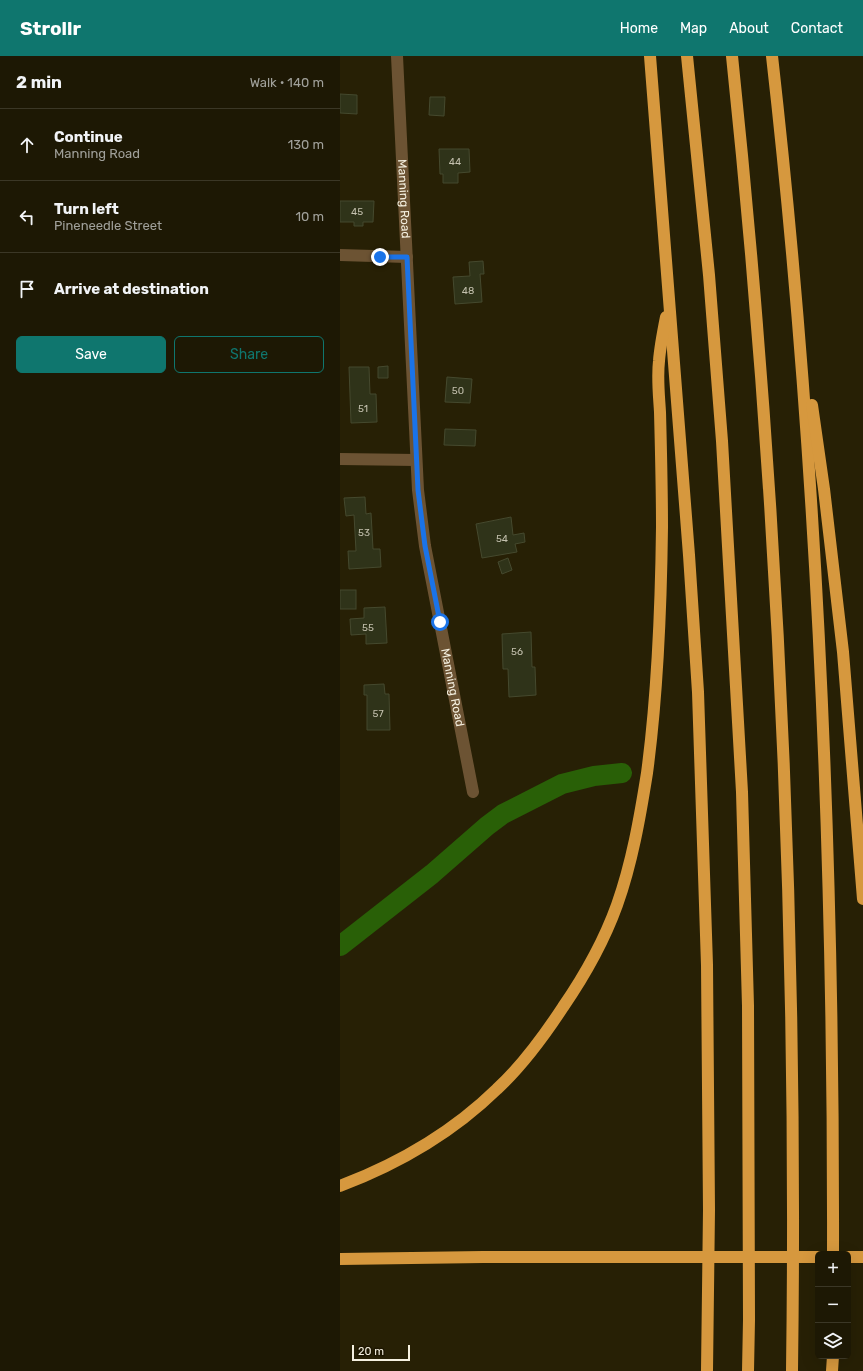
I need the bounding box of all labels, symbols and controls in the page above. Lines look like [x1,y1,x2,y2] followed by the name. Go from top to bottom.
[20,17,81,40] text: Strollr
[620,20,658,37] text: Home
[680,20,707,37] text: Map
[729,20,769,37] text: About
[791,20,843,37] text: Contact
[16,72,62,92] text: 2 min
[250,75,324,90] text: Walk · 140 m
[54,128,123,146] text: Continue
[16,134,38,156] icon: ahead
[288,137,324,152] text: 130 m
[54,146,140,161] text: Manning Road
[449,156,461,168] house number: 44
[395,159,413,239] street label: Manning Road
[54,200,119,218] text: Turn left
[16,206,38,228] icon: left
[351,206,363,218] house number: 45
[295,209,324,224] text: 10 m
[54,218,162,233] text: Pineneedle Street
[371,248,389,266] route end
[16,278,38,300] icon: arrive
[54,280,209,298] text: Arrive at destination
[462,285,474,297] house number: 48
[16,336,166,373] button: Save
[174,336,324,373] button: Share
[452,385,464,397] house number: 50
[358,403,368,415] house number: 51
[358,527,370,539] house number: 53
[496,533,508,545] house number: 54
[431,613,449,631] route start
[362,622,374,634] house number: 55
[511,646,523,658] house number: 56
[438,647,467,728] street label: Manning Road
[372,708,384,720] house number: 57
[815,1251,851,1359] map controls
[815,1251,851,1287] button: +
[815,1287,851,1323] button: −
[815,1323,851,1359] button: layers
[352,1343,410,1362] scale bar
[358,1345,384,1358] text: 20 m

